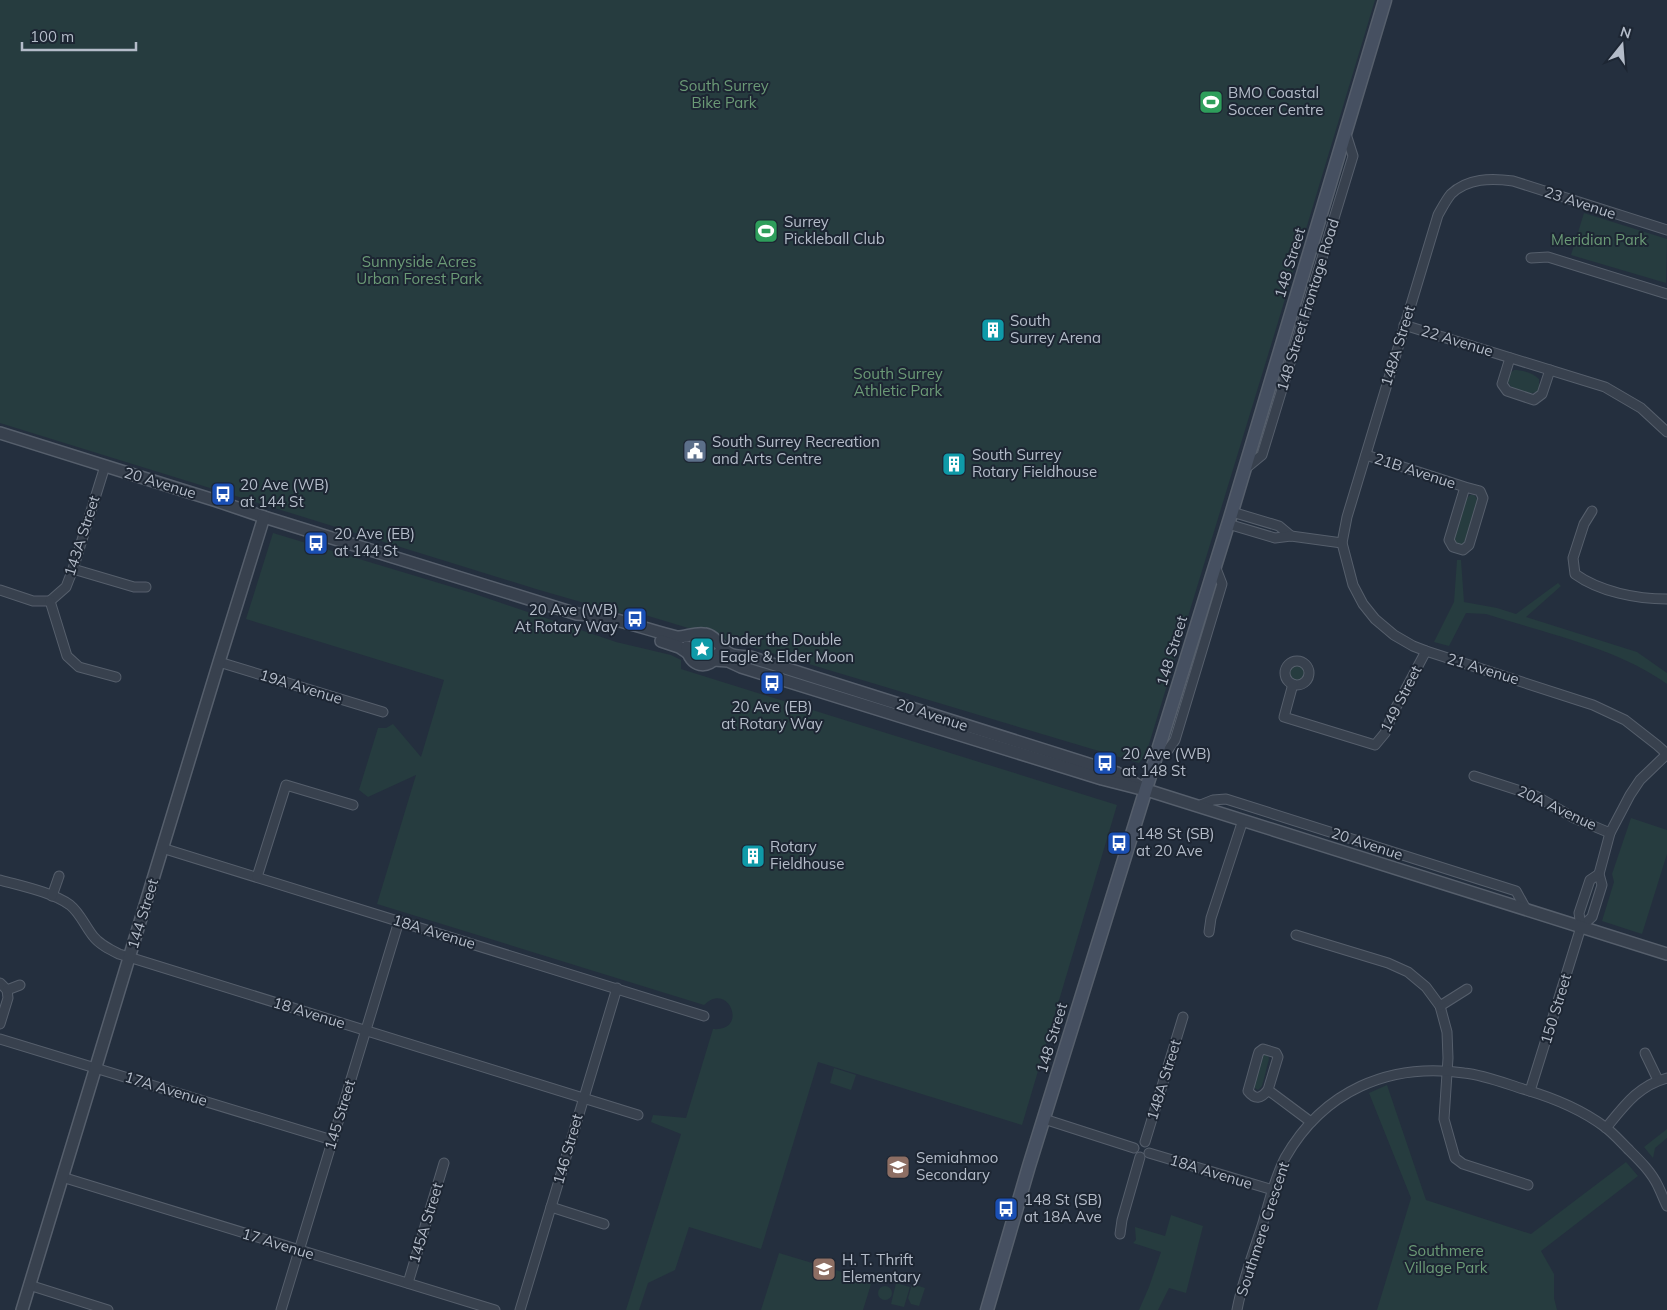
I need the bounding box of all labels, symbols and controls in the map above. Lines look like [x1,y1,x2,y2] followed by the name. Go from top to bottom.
[22,20,136,52] scale bar
[1597,20,1647,70] north arrow
[1618,22,1633,43] text: N
[30,27,74,46] text: 100 m
[679,76,769,112] park label: South Surrey Bike Park
[1228,83,1323,119] place label: BMO Coastal Soccer Centre
[1198,89,1224,115] sports icon: BMO Coastal Soccer Centre
[1542,182,1618,223] street label: 23 Avenue
[784,212,885,248] place label: Surrey Pickleball Club
[1272,216,1343,393] street label: 148 Street Frontage Road
[753,218,779,244] sports icon: Surrey Pickleball Club
[1270,225,1309,300] street label: 148 Street
[1551,230,1647,249] park label: Meridian Park
[356,252,482,288] park label: Sunnyside Acres Urban Forest Park
[1376,303,1419,389] street label: 148A Street
[1010,311,1101,347] place label: South Surrey Arena
[980,317,1006,343] building icon: South Surrey Arena
[1419,321,1495,360] street label: 22 Avenue
[853,364,943,400] park label: South Surrey Athletic Park
[712,432,880,468] place label: South Surrey Recreation and Arts Centre
[682,438,708,464] public building icon: South Surrey Recreation and Arts Centre
[972,445,1097,481] place label: South Surrey Rotary Fieldhouse
[1372,448,1458,493] street label: 21B Avenue
[941,451,967,477] building icon: South Surrey Rotary Fieldhouse
[122,463,198,502] street label: 20 Avenue
[240,475,329,511] place label: 20 Ave (WB) at 144 St
[210,481,236,507] bus stop icon: 20 Ave (WB) at 144 St
[60,493,103,578] street label: 143A Street
[334,524,415,560] place label: 20 Ave (EB) at 144 St
[303,530,329,556] bus stop icon: 20 Ave (EB) at 144 St
[515,600,618,636] place label: 20 Ave (WB) At Rotary Way
[622,606,648,632] bus stop icon: 20 Ave (WB) At Rotary Way
[1152,613,1191,688] street label: 148 Street
[720,630,854,666] place label: Under the Double Eagle & Elder Moon
[689,636,715,662] place icon: Under the Double Eagle & Elder Moon
[1445,649,1521,688] street label: 21 Avenue
[1376,662,1425,735] street label: 149 Street
[258,665,345,708] street label: 19A Avenue
[759,670,785,696] bus stop icon: 20 Ave (EB) at Rotary Way
[894,694,970,735] street label: 20 Avenue
[721,697,823,733] place label: 20 Ave (EB) at Rotary Way
[1122,744,1211,780] place label: 20 Ave (WB) at 148 St
[1092,750,1118,776] bus stop icon: 20 Ave (WB) at 148 St
[1515,781,1600,834] street label: 20A Avenue
[1329,823,1405,864] street label: 20 Avenue
[1136,824,1214,860] place label: 148 St (SB) at 20 Ave
[1106,830,1132,856] bus stop icon: 148 St (SB) at 20 Ave
[770,837,844,873] place label: Rotary Fieldhouse
[740,843,766,869] building icon: Rotary Fieldhouse
[123,876,162,951] street label: 144 Street
[391,910,478,953] street label: 18A Avenue
[1536,971,1575,1046] street label: 150 Street
[271,993,347,1032] street label: 18 Avenue
[1032,1000,1071,1075] street label: 148 Street
[1142,1037,1185,1123] street label: 148A Street
[123,1067,210,1110] street label: 17A Avenue
[320,1077,359,1152] street label: 145 Street
[548,1111,587,1186] street label: 146 Street
[916,1148,998,1184] place label: Semiahmoo Secondary
[1168,1150,1255,1193] street label: 18A Avenue
[885,1154,911,1180] school or university icon: Semiahmoo Secondary
[1232,1159,1293,1298] street label: Southmere Crescent
[404,1180,447,1266] street label: 145A Street
[1024,1190,1102,1226] place label: 148 St (SB) at 18A Ave
[993,1196,1019,1222] bus stop icon: 148 St (SB) at 18A Ave
[240,1224,316,1263] street label: 17 Avenue
[1405,1241,1488,1277] park label: Southmere Village Park
[842,1250,921,1286] place label: H. T. Thrift Elementary
[811,1256,837,1282] school or university icon: H. T. Thrift Elementary

